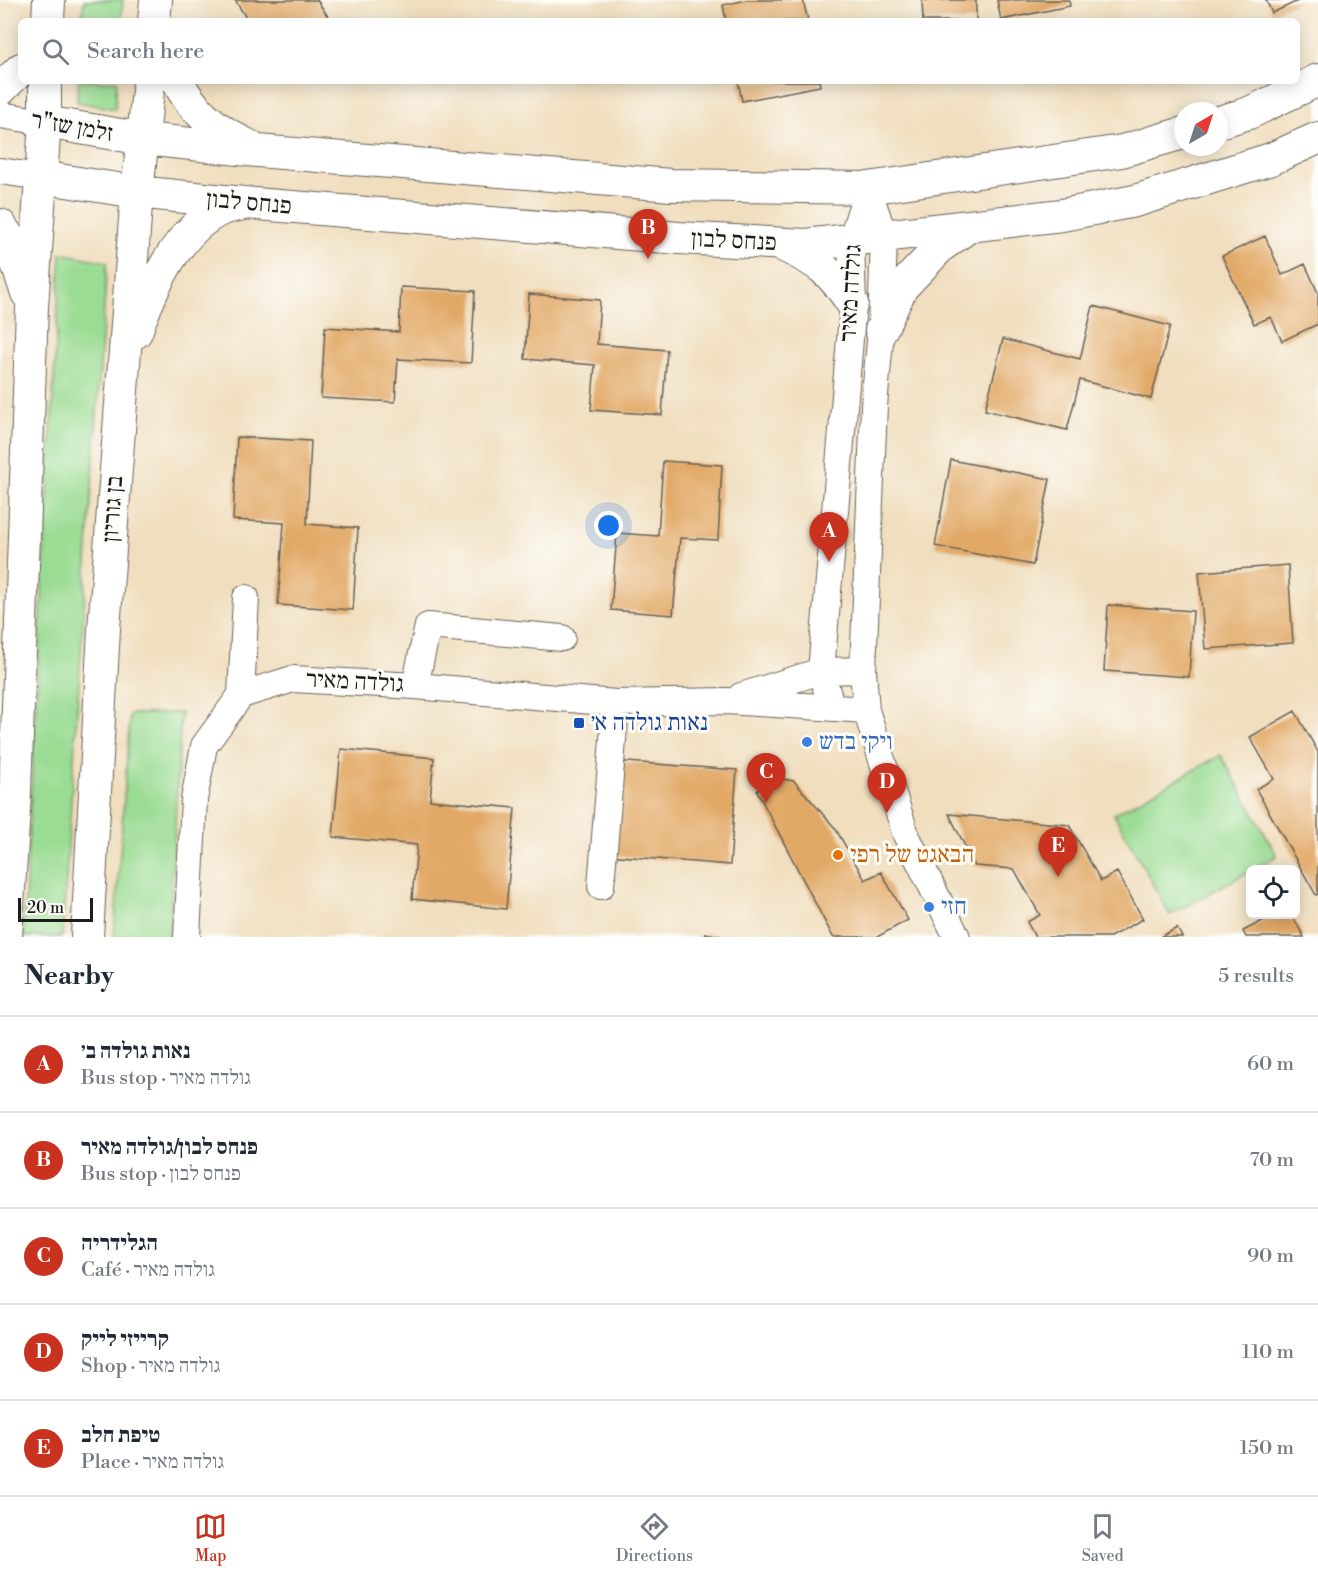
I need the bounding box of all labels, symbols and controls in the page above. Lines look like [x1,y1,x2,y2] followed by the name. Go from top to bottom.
[18,18,1300,84] search box
[39,35,72,68] icon: search
[87,38,204,65] text: Search here
[1174,102,1228,156] north arrow
[29,105,115,149] street label: זלמן שז"ר
[205,184,293,222] street label: פנחס לבון
[628,210,668,259] pin: B
[690,224,778,258] street label: פנחס לבון
[833,243,869,343] street label: גולדה מאיר
[96,475,130,543] street label: בן גוריון
[594,511,623,540] your location
[810,512,848,562] pin: A
[305,664,405,700] street label: גולדה מאיר
[591,708,708,738] place label: נאות גולדה א׳
[572,716,586,730] marker: נאות גולדה א׳
[819,727,893,757] place label: ויקי בדש
[800,735,814,749] marker: ויקי בדש
[746,754,786,803] pin: C
[868,764,906,813] pin: D
[1038,828,1078,877] pin: E
[850,840,974,870] place label: הבאגט של רפי
[831,848,845,862] marker: הבאגט של רפי
[1246,865,1300,919] map controls
[1246,865,1300,919] button: locate
[941,892,967,922] place label: חזי
[18,895,93,923] scale bar
[27,898,64,918] text: 20 m
[922,900,936,914] marker: חזי
[24,960,114,992] text: Nearby
[1218,964,1294,989] text: 5 results
[81,1038,191,1065] text: נאות גולדה ב׳
[36,1052,51,1077] text: A
[1247,1052,1294,1077] text: 60 m
[81,1066,251,1091] text: Bus stop · גולדה מאיר
[81,1134,258,1161] text: פנחס לבון/גולדה מאיר
[36,1148,51,1173] text: B
[1250,1148,1294,1173] text: 70 m
[81,1162,241,1187] text: Bus stop · פנחס לבון
[81,1230,158,1257] text: הגלידריה
[36,1244,51,1269] text: C
[1247,1244,1294,1269] text: 90 m
[81,1258,215,1283] text: Café · גולדה מאיר
[81,1326,169,1353] text: קרייזי לייק
[36,1340,51,1365] text: D
[1242,1340,1294,1365] text: 110 m
[81,1354,220,1379] text: Shop · גולדה מאיר
[81,1422,160,1449] text: טיפת חלב
[37,1436,50,1461] text: E
[1239,1436,1294,1461] text: 150 m
[81,1450,224,1475] text: Place · גולדה מאיר
[194,1510,227,1566] tab: Map
[616,1510,693,1566] tab: Directions
[1082,1510,1124,1566] tab: Saved

